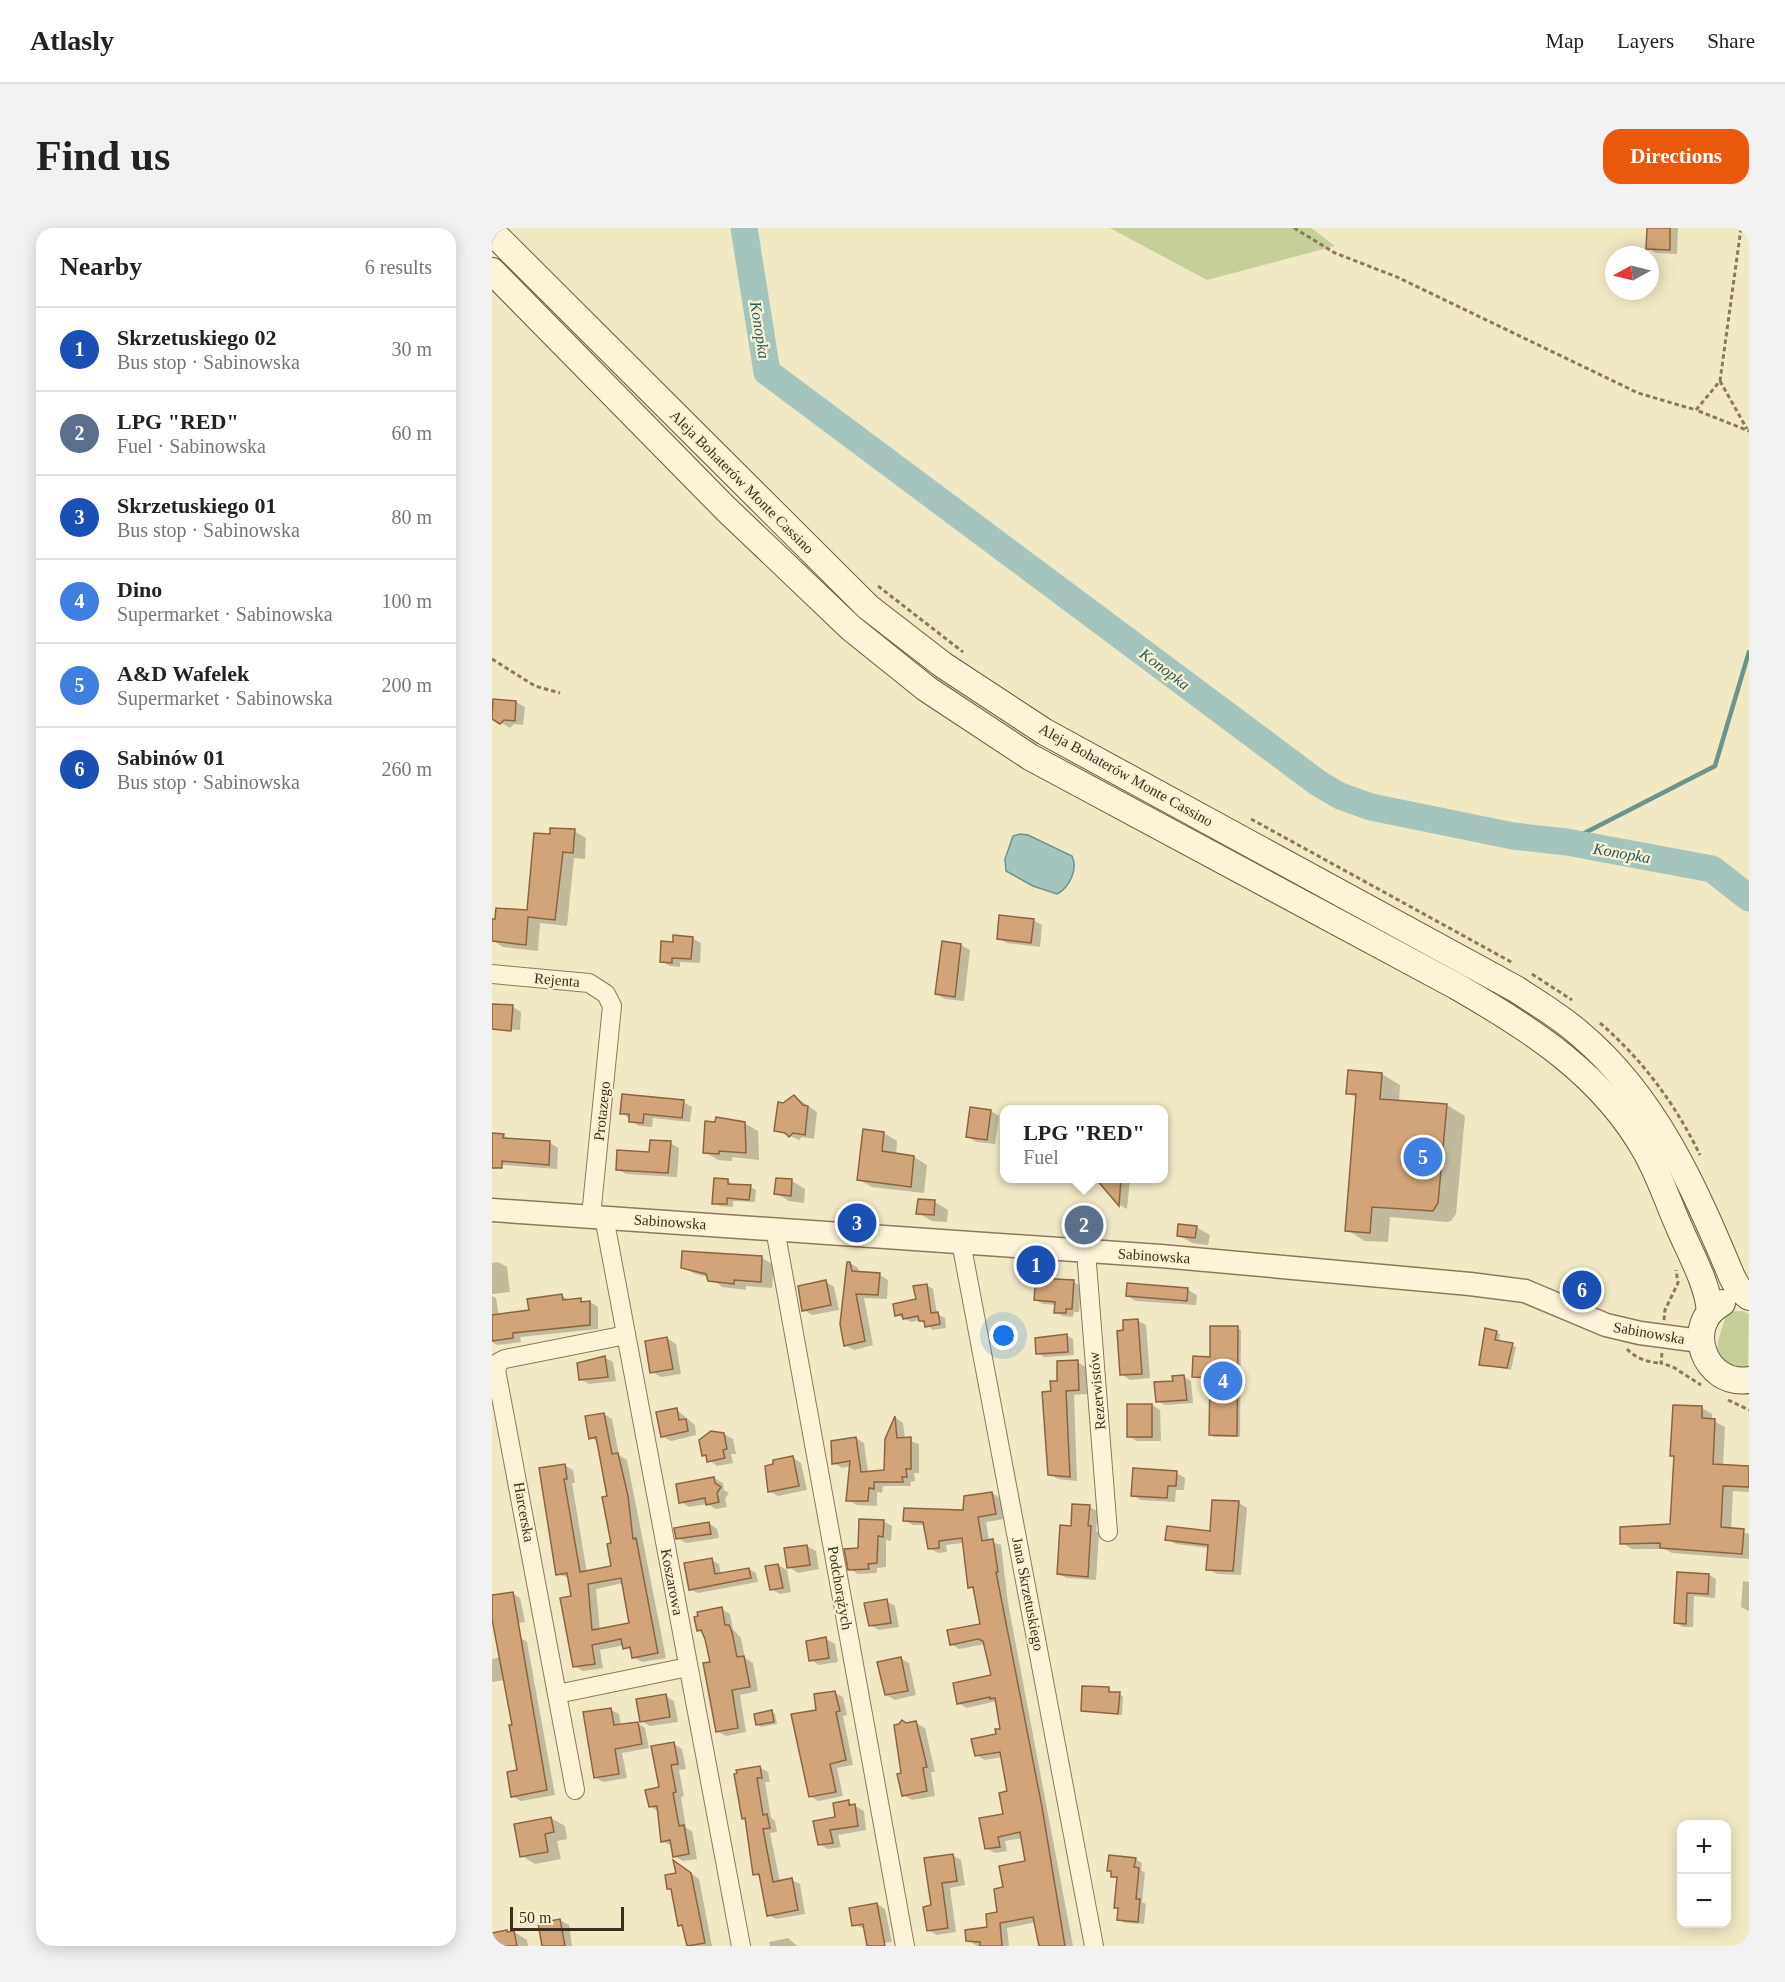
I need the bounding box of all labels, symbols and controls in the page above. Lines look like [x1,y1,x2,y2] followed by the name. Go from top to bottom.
[30,25,114,56] text: Atlasly
[1546,29,1584,53] text: Map
[1617,29,1674,53] text: Layers
[1707,29,1755,53] text: Share
[1603,129,1749,184] button: Directions
[36,133,170,179] text: Find us
[1605,246,1659,300] north arrow
[60,252,142,281] text: Nearby
[365,256,432,278] text: 6 results
[746,299,773,360] water label: Konopka
[117,325,277,350] text: Skrzetuskiego 02
[75,338,85,360] text: 1
[391,338,432,360] text: 30 m
[117,351,300,373] text: Bus stop · Sabinowska
[667,407,817,557] street label: Aleja Bohaterów Monte Cassino
[117,409,239,434] text: LPG "RED"
[75,422,85,444] text: 2
[391,422,432,444] text: 60 m
[117,435,266,457] text: Fuel · Sabinowska
[117,493,277,518] text: Skrzetuskiego 01
[75,506,85,528] text: 3
[391,506,432,528] text: 80 m
[117,519,300,541] text: Bus stop · Sabinowska
[117,577,162,602] text: Dino
[75,590,85,612] text: 4
[381,590,432,612] text: 100 m
[117,603,333,625] text: Supermarket · Sabinowska
[1135,644,1193,694] water label: Konopka
[117,661,249,686] text: A&D Wafelek
[75,674,85,696] text: 5
[381,674,432,696] text: 200 m
[117,687,333,709] text: Supermarket · Sabinowska
[1036,720,1216,830] street label: Aleja Bohaterów Monte Cassino
[117,745,225,770] text: Sabinów 01
[75,758,85,780] text: 6
[381,758,432,780] text: 260 m
[117,771,300,793] text: Bus stop · Sabinowska
[1591,839,1652,867] water label: Konopka
[533,970,581,990] street label: Rejenta
[591,1080,613,1142] street label: Protazego
[1000,1105,1168,1183] popup
[1023,1120,1145,1145] text: LPG "RED"
[1404,1134,1442,1180] pin: 5
[1023,1146,1059,1168] text: Fuel
[838,1200,877,1246] pin: 3
[1064,1202,1104,1248] pin: 2
[633,1211,707,1233] street label: Sabinowska
[1016,1242,1056,1288] pin: 1
[1117,1245,1191,1267] street label: Sabinowska
[1562,1268,1602,1312] pin: 6
[1612,1319,1686,1347] street label: Sabinowska
[989,1321,1018,1350] your location
[1086,1351,1108,1431] street label: Rezerwistów
[1204,1358,1242,1404] pin: 4
[511,1481,537,1544] street label: Harcerska
[1009,1536,1047,1652] street label: Jana Skrzetuskiego
[825,1545,855,1632] street label: Podchorążych
[658,1547,686,1617] street label: Koszarowa
[1677,1820,1731,1928] map controls
[1677,1820,1731,1874] button: +
[1677,1874,1731,1928] button: −
[510,1904,624,1932] scale bar
[519,1909,551,1926] text: 50 m

